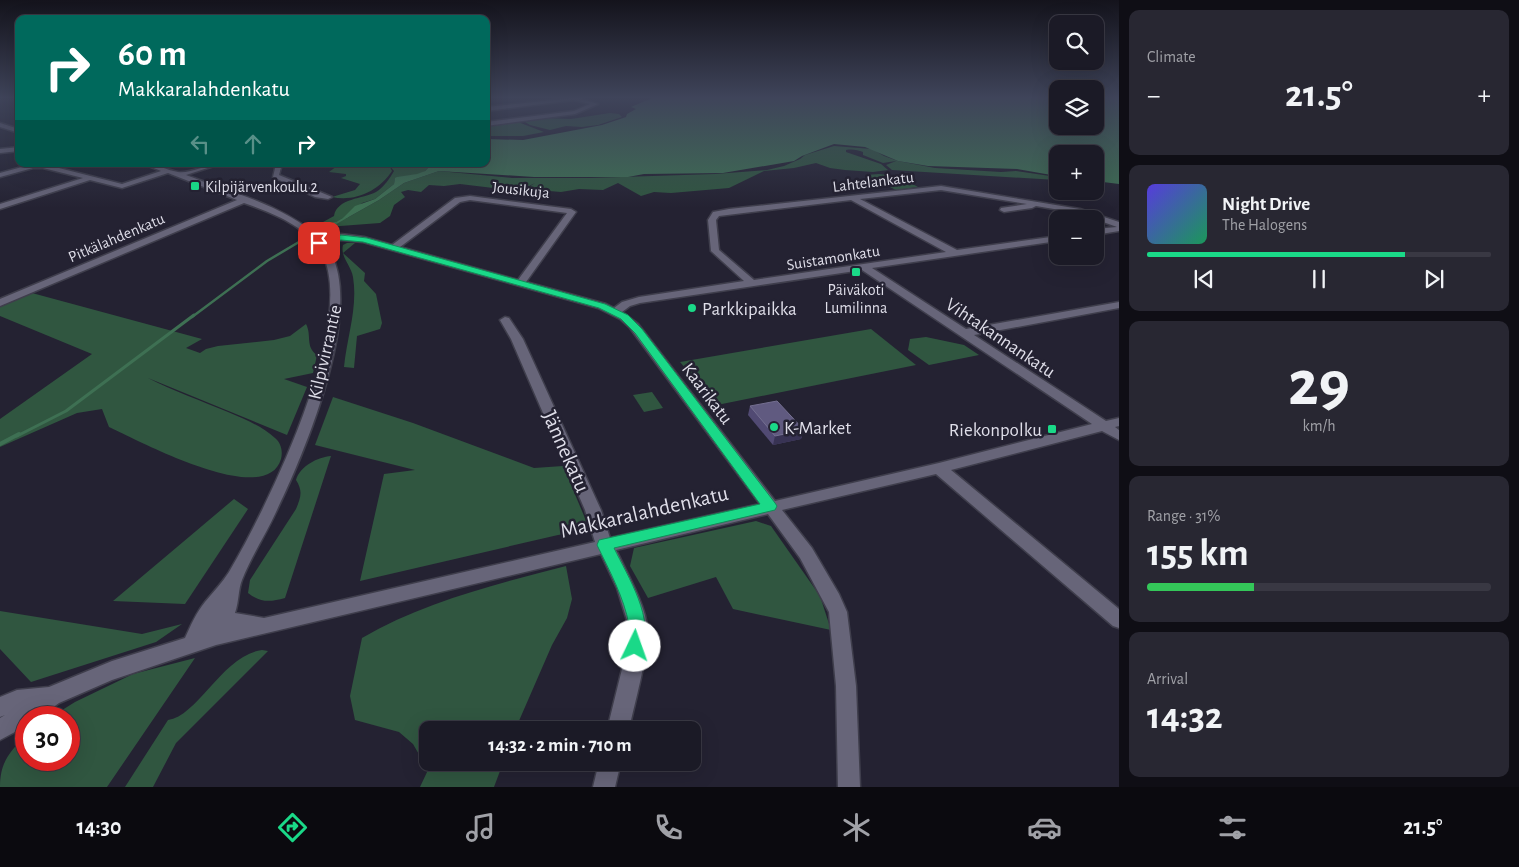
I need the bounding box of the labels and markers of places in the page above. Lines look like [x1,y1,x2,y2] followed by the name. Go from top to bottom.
[205,179,318,196] place label: Kilpijärvenkoulu 2
[189,180,201,192] marker: Kilpijärvenkoulu 2
[298,222,340,264] pin
[850,266,862,278] marker: Päiväkoti Lumilinna
[825,282,887,316] place label: Päiväkoti Lumilinna
[702,300,797,319] place label: Parkkipaikka
[686,302,698,314] marker: Parkkipaikka
[784,419,851,438] place label: K-Market
[768,421,780,433] marker: K-Market
[949,421,1042,440] place label: Riekonpolku
[1046,423,1058,435] marker: Riekonpolku

